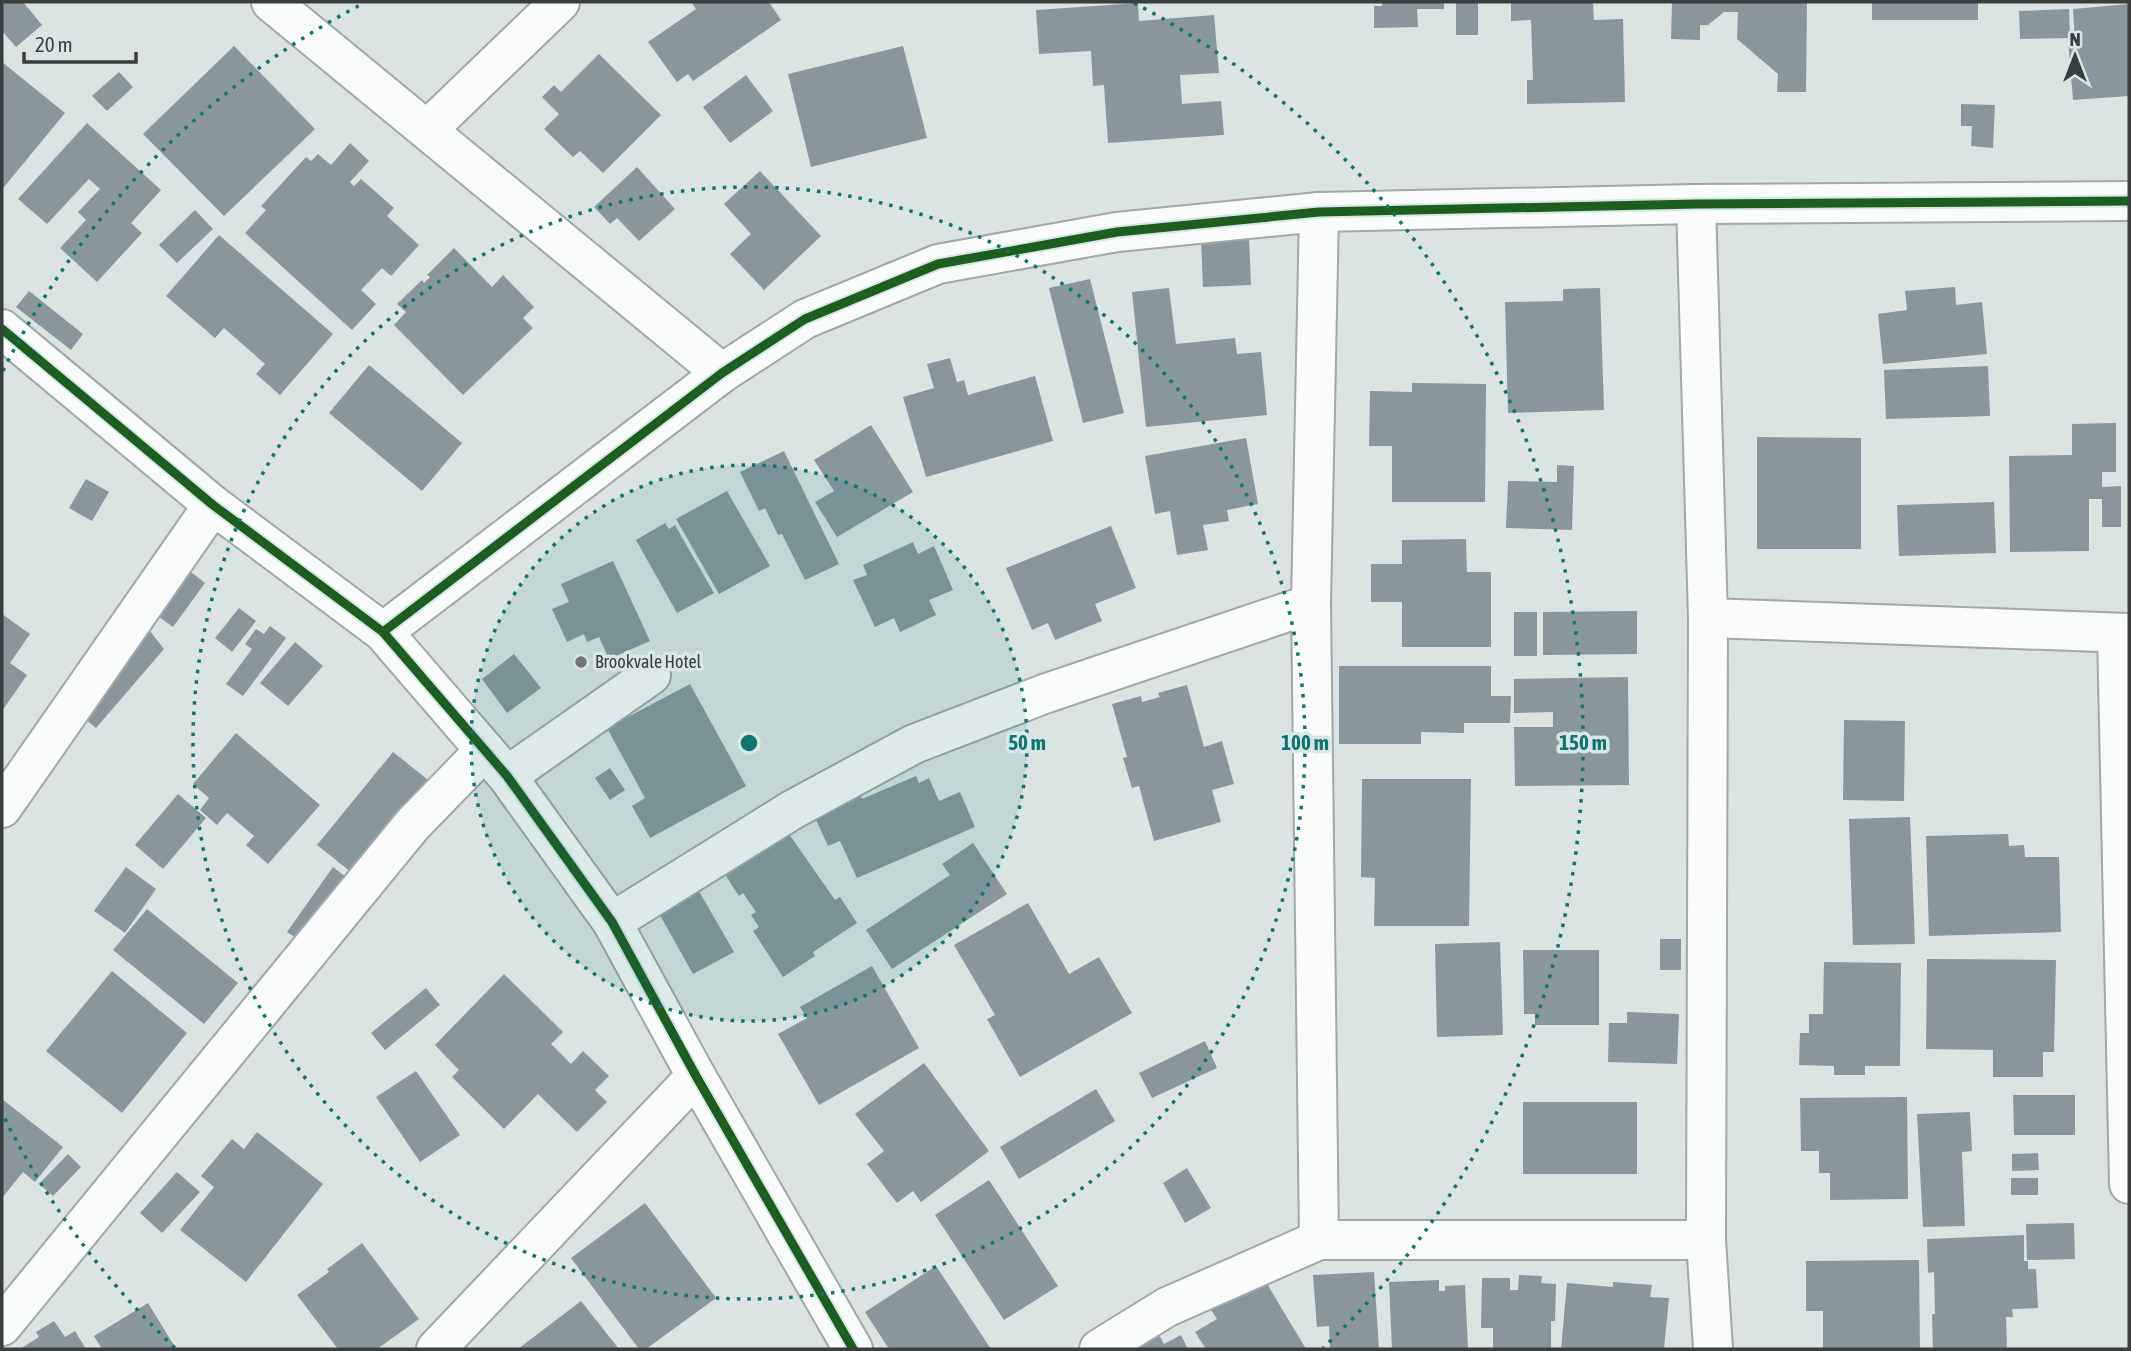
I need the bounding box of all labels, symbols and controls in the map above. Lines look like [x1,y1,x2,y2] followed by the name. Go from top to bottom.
[24,21,136,65] scale bar
[2040,21,2110,91] north arrow
[2069,28,2081,50] text: N
[35,32,73,56] text: 20 m
[595,651,702,672] place label: Brookvale Hotel
[573,654,589,670] marker: Brookvale Hotel
[1008,730,1046,754] text: 50 m
[1281,730,1329,754] text: 100 m
[1559,730,1607,754] text: 150 m
[737,731,761,755] centre of rings

